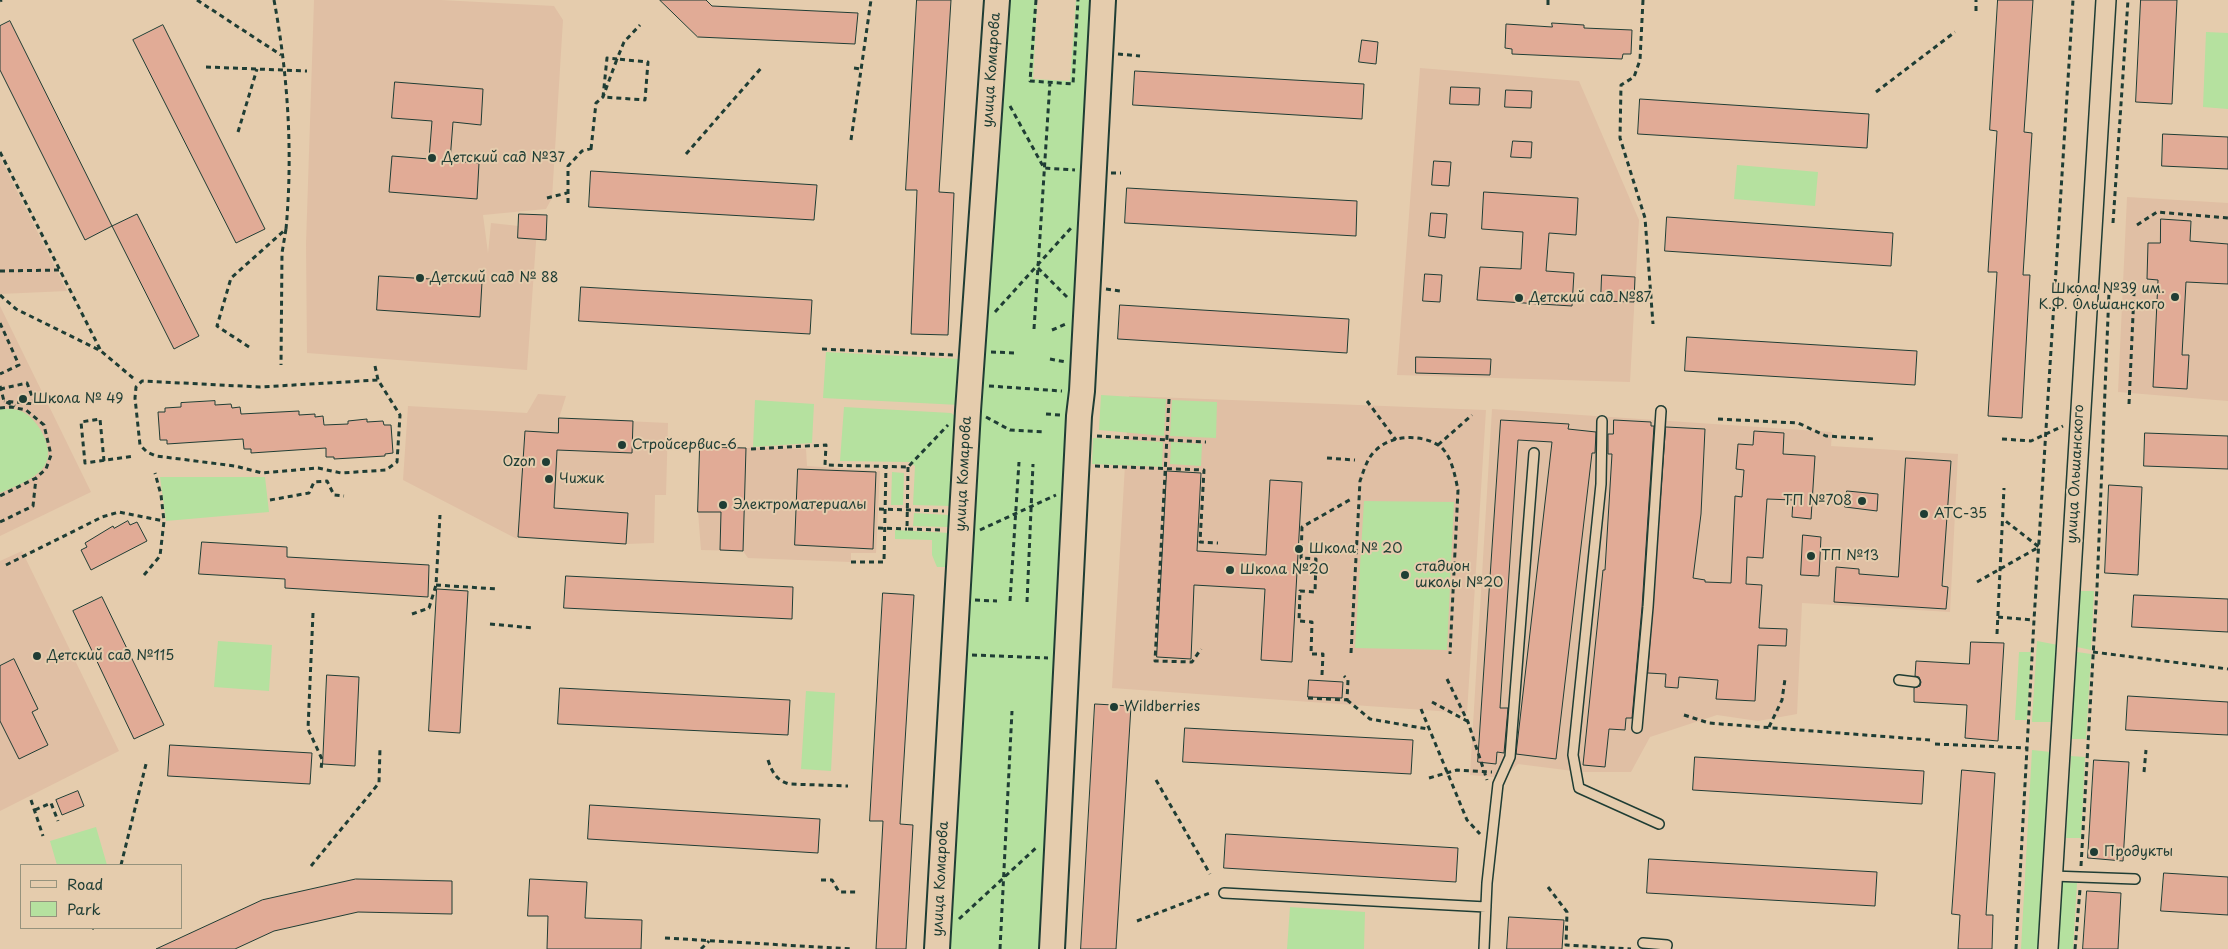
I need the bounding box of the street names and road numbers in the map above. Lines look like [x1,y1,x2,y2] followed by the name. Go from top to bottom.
[980,12,1004,128] street label: улица Комарова
[2064,404,2088,544] street label: улица Ольшанского
[953,416,975,532] street label: улица Комарова
[930,821,952,937] street label: улица Комарова

